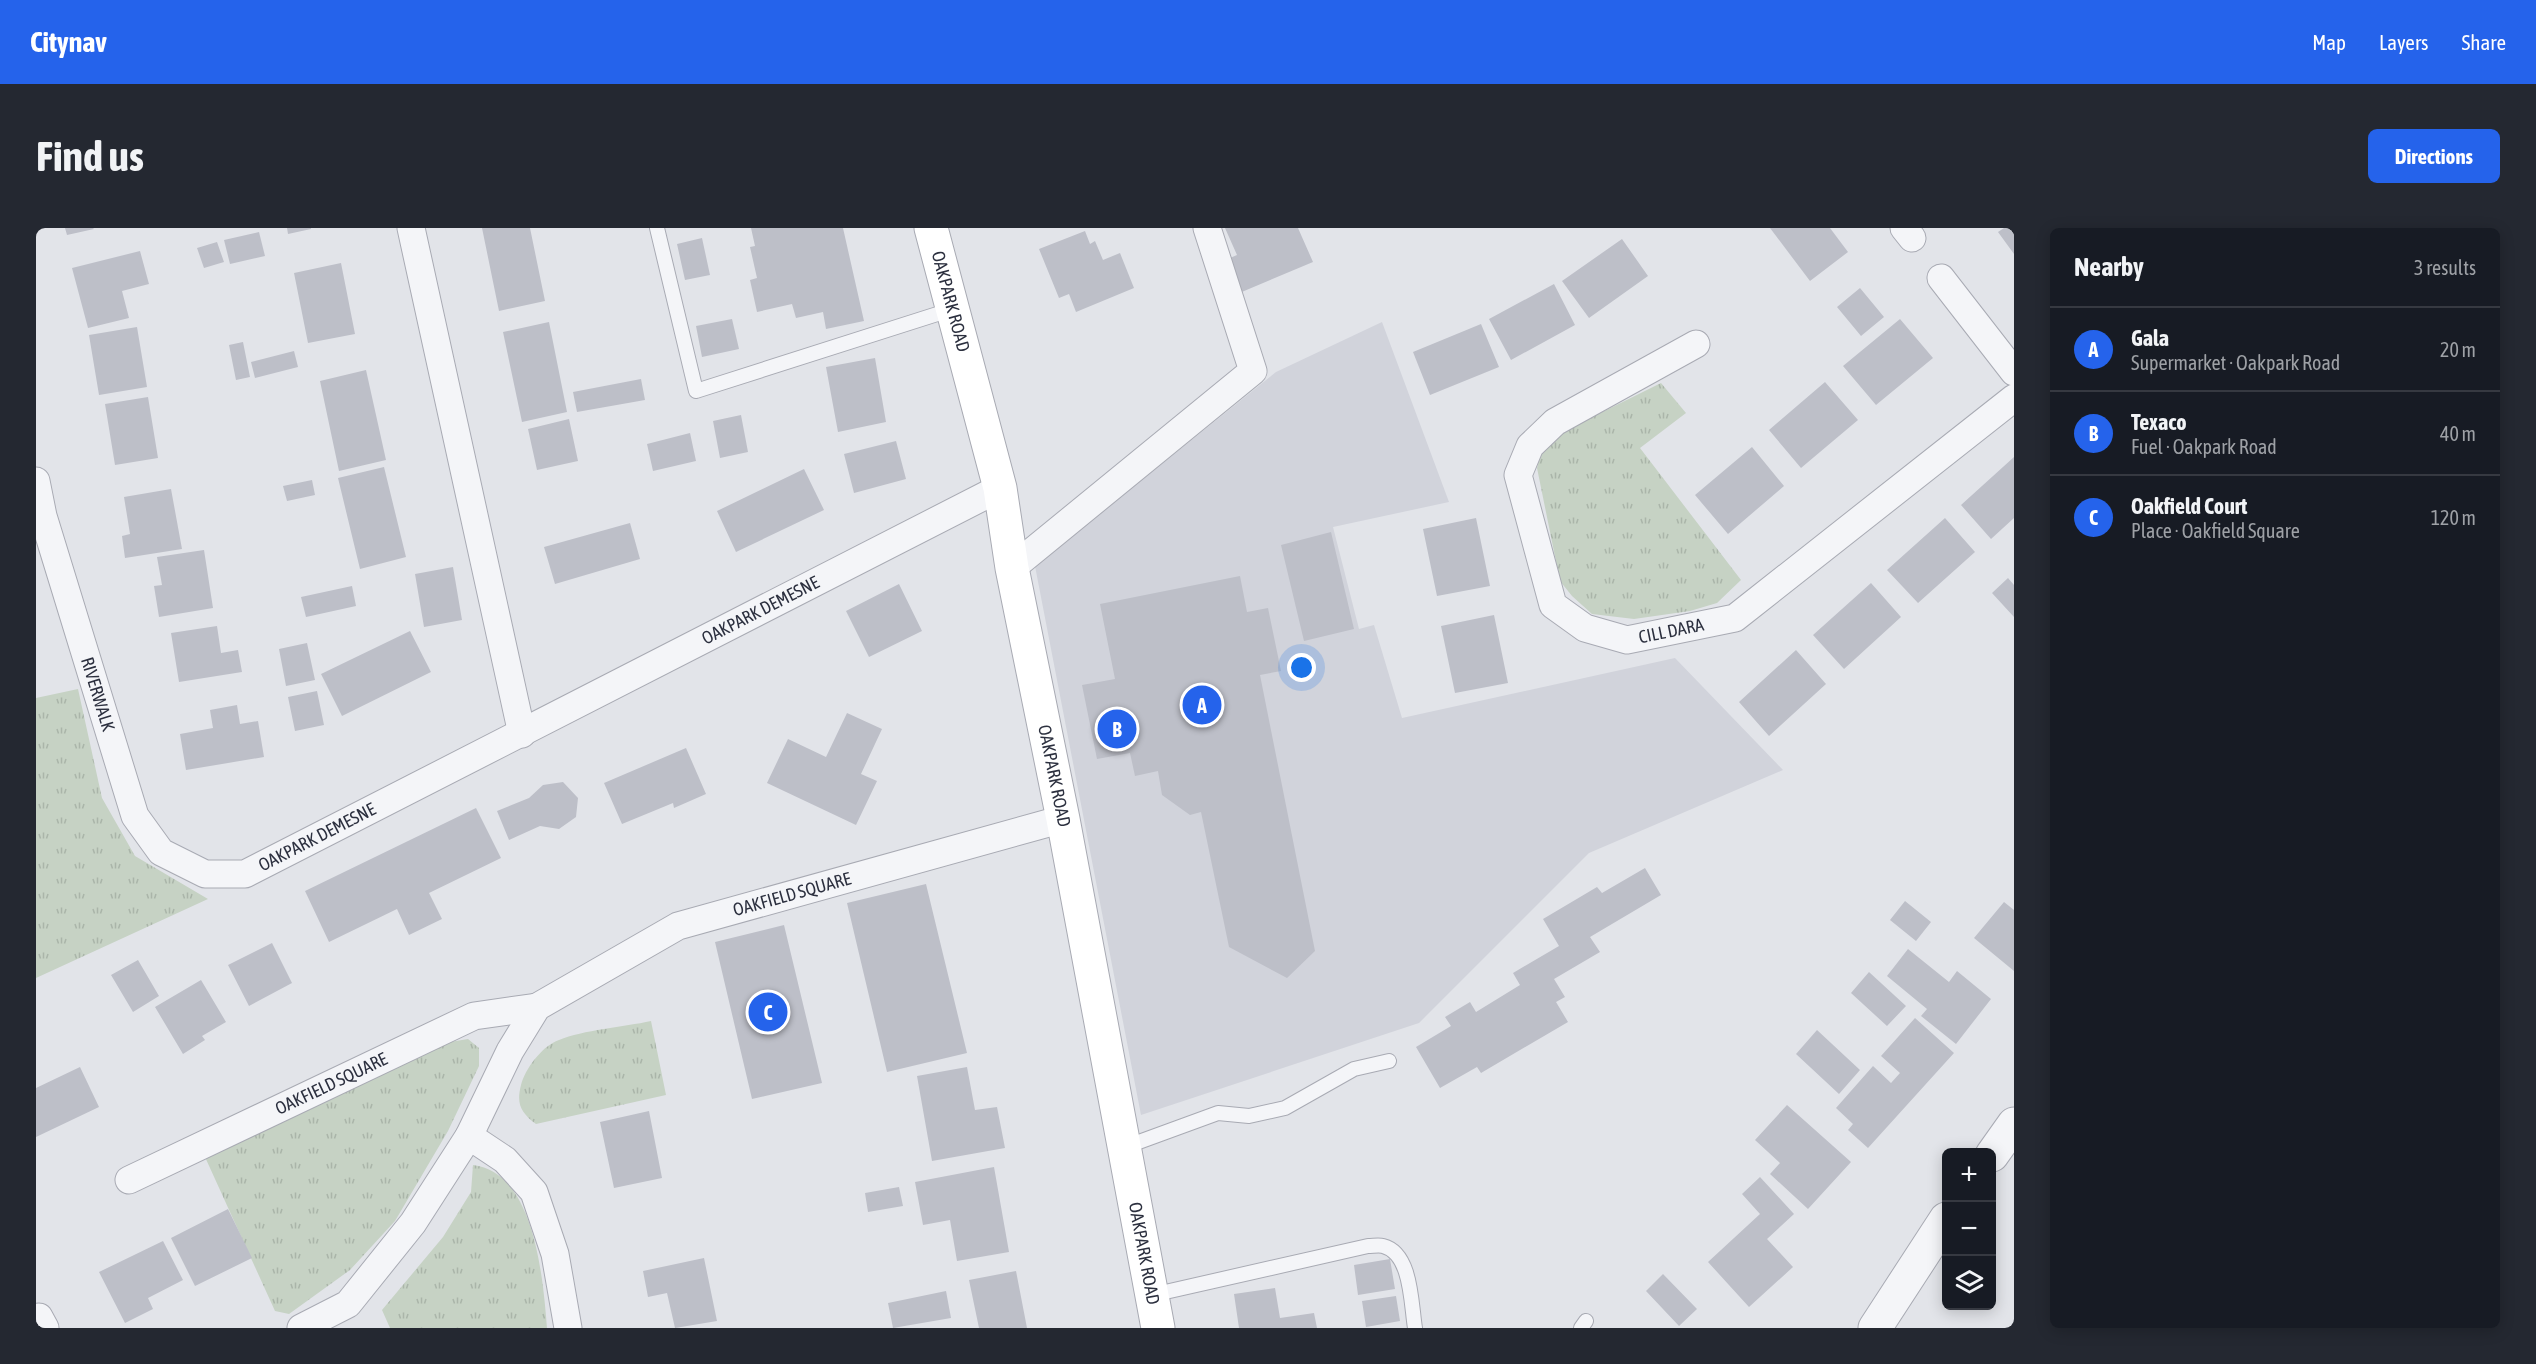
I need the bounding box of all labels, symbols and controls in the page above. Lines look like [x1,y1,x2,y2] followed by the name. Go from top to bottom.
[30,26,107,58] text: Citynav
[2312,30,2346,54] text: Map
[2379,30,2429,54] text: Layers
[2462,30,2506,54] text: Share
[2368,129,2500,183] button: Directions
[36,132,144,180] text: Find us
[928,249,974,354] street label: OAKPARK ROAD
[2074,252,2144,282] text: Nearby
[2414,256,2476,279] text: 3 results
[2131,325,2169,351] text: Gala
[2089,338,2098,361] text: A
[2440,338,2476,361] text: 20 m
[2131,351,2340,374] text: Supermarket · Oakpark Road
[2131,409,2187,435] text: Texaco
[2089,422,2098,445] text: B
[2440,422,2476,445] text: 40 m
[2131,435,2277,458] text: Fuel · Oakpark Road
[2131,493,2247,519] text: Oakfield Court
[2089,506,2098,529] text: C
[2431,506,2476,529] text: 120 m
[2131,519,2300,542] text: Place · Oakfield Square
[698,571,823,649] street label: OAKPARK DEMESNE
[1637,614,1706,647] street label: CILL DARA
[1287,653,1316,682] your location
[77,654,119,734] street label: RIVERWALK
[1182,682,1222,728] pin: A
[1098,706,1136,752] pin: B
[1034,723,1075,829] street label: OAKPARK ROAD
[255,798,379,875] street label: OAKPARK DEMESNE
[731,867,853,920] street label: OAKFIELD SQUARE
[748,990,788,1034] pin: C
[272,1048,391,1119] street label: OAKFIELD SQUARE
[1942,1148,1996,1310] map controls
[1942,1148,1996,1202] button: +
[1125,1200,1164,1306] street label: OAKPARK ROAD
[1942,1202,1996,1256] button: −
[1942,1256,1996,1310] button: layers

